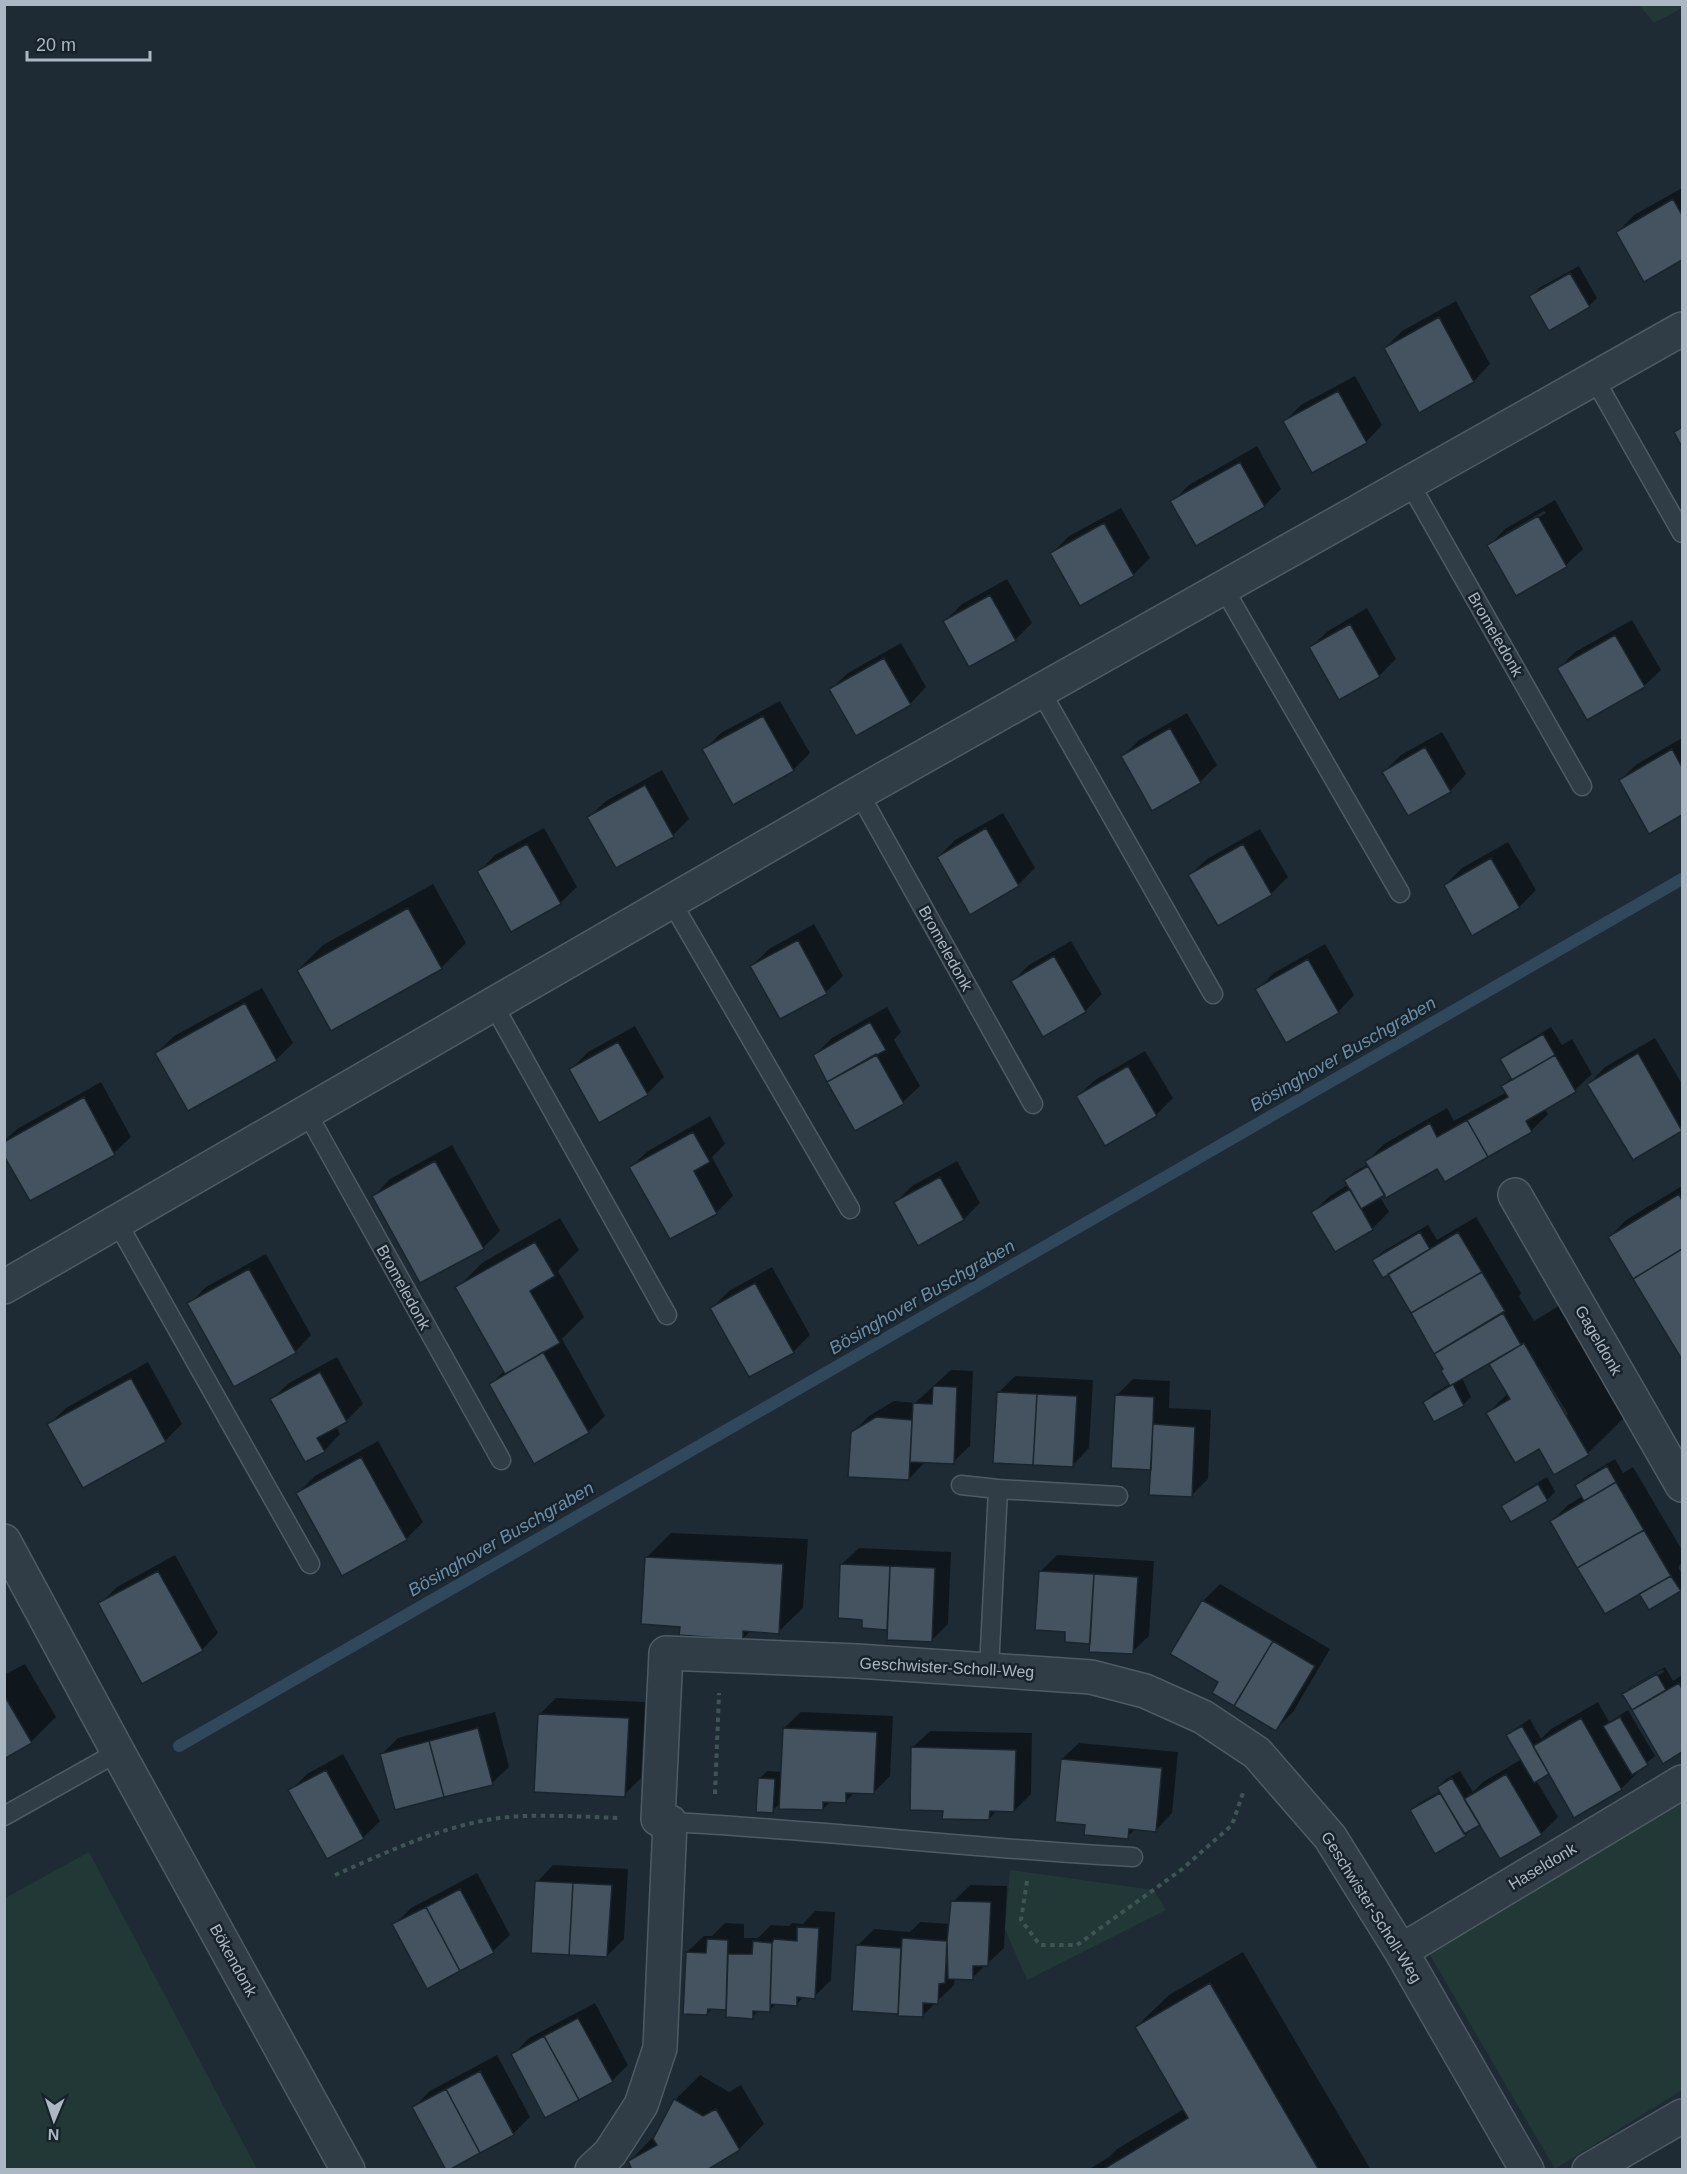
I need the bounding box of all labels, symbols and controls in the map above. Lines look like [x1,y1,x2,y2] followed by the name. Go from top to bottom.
[27,24,150,62] scale bar
[36,35,76,55] text: 20 m
[1465,589,1527,680] street label: Bromeledonk
[915,903,976,994] street label: Bromeledonk
[1247,993,1439,1115] water label: Bösinghover Buschgraben
[826,1236,1018,1358] water label: Bösinghover Buschgraben
[373,1242,434,1333] street label: Bromeledonk
[1572,1302,1626,1379] street label: Gageldonk
[405,1478,597,1600] water label: Bösinghover Buschgraben
[859,1654,1035,1681] street label: Geschwister-Scholl-Weg
[1318,1829,1425,1986] street label: Geschwister-Scholl-Weg
[1505,1839,1580,1893] street label: Haseldonk
[207,1921,261,2000] street label: Bökendonk
[24,2090,84,2150] north arrow
[47,2126,60,2143] text: N

